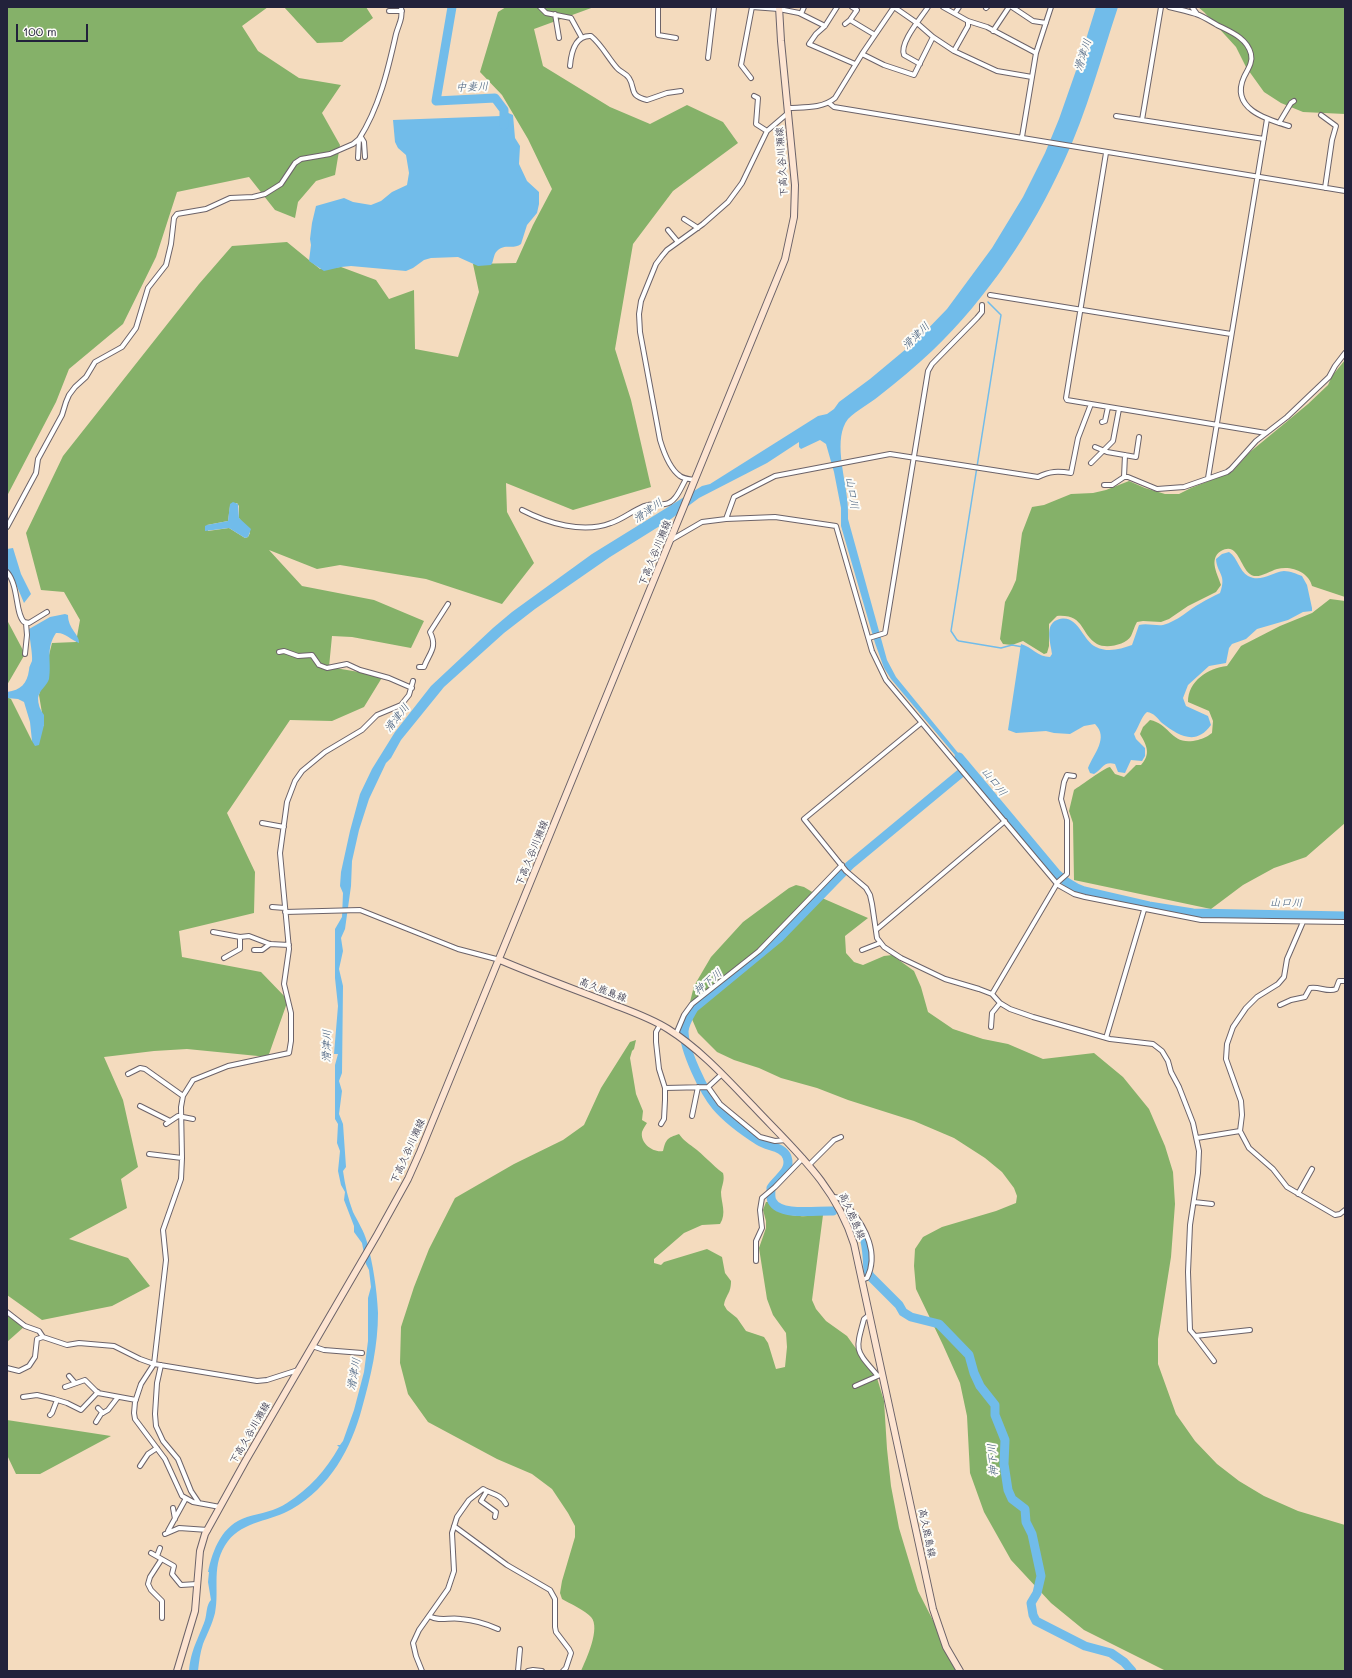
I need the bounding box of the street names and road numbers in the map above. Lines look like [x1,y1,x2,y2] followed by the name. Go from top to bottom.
[774,127,790,197] street label: 下高久谷川瀬線
[636,518,674,588] street label: 下高久谷川瀬線
[513,818,551,888] street label: 下高久谷川瀬線
[578,975,628,1005] street label: 高久鹿島線
[388,1117,428,1185] street label: 下高久谷川瀬線
[836,1191,868,1241] street label: 高久鹿島線
[227,1400,273,1466] street label: 下高久谷川瀬線
[916,1507,938,1559] street label: 高久鹿島線

